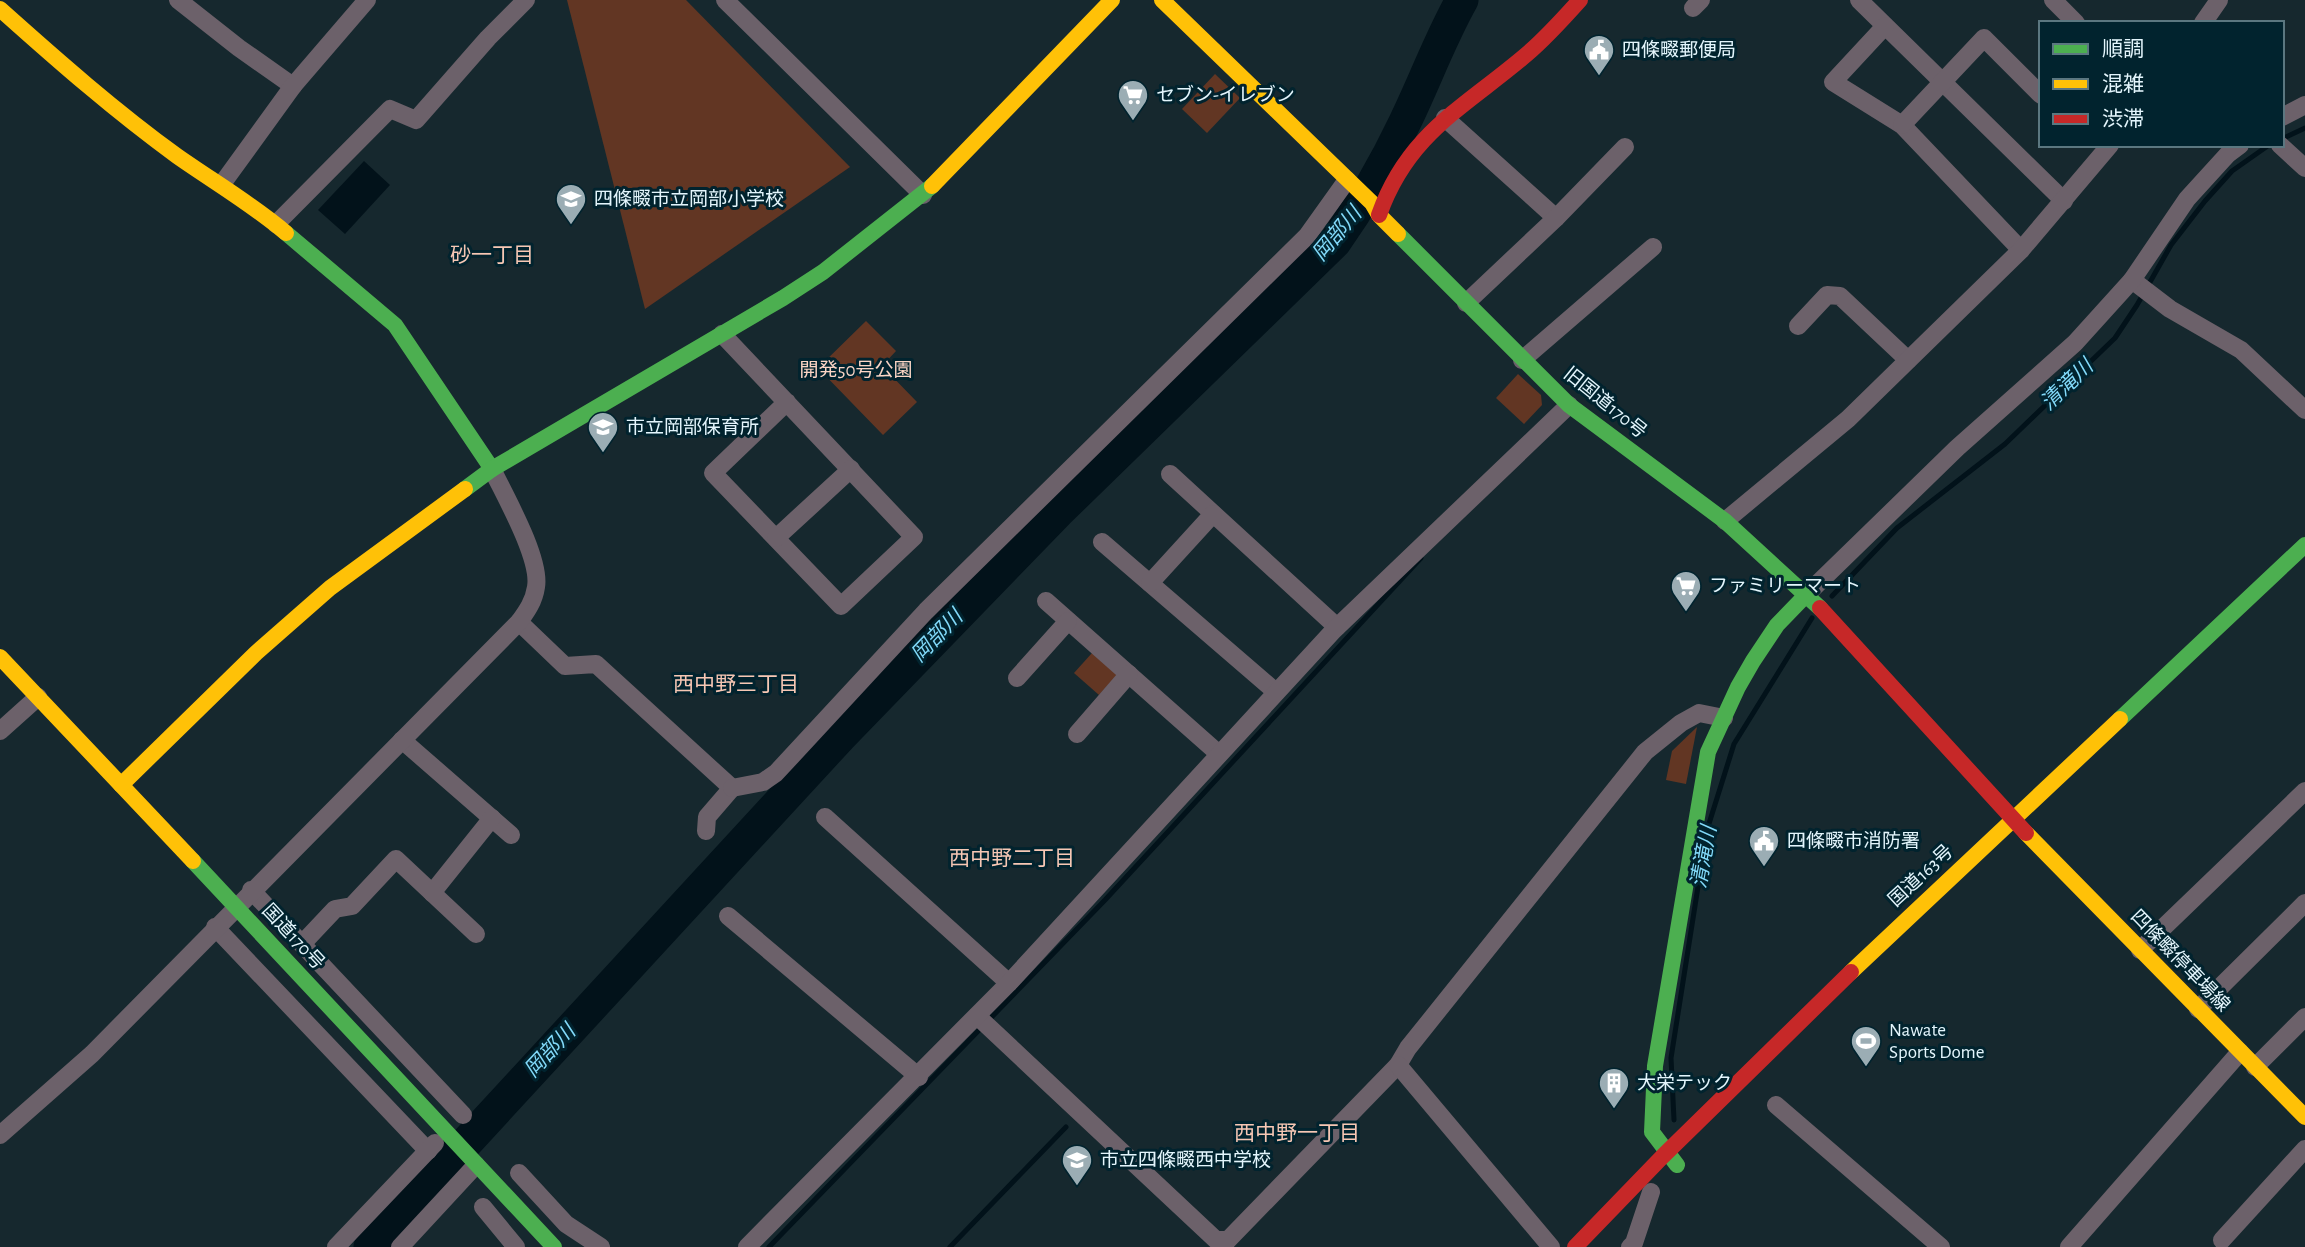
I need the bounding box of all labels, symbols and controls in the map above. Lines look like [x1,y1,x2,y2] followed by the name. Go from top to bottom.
[2039,21,2284,147] legend
[1582,33,1616,77] public building icon: 四條畷郵便局
[2102,38,2144,60] text: 順調
[1622,39,1736,60] place label: 四條畷郵便局
[2102,73,2144,95] text: 混雑
[1116,78,1150,122] supermarket icon: セブン-イレブン
[1156,84,1295,105] place label: セブン-イレブン
[2102,108,2144,130] text: 渋滞
[554,182,588,226] school or university icon: 四條畷市立岡部小学校
[594,188,784,209] place label: 四條畷市立岡部小学校
[1308,201,1367,265] water label: 岡部川
[450,244,534,266] district label: 砂一丁目
[2036,353,2098,414] water label: 清滝川
[800,360,912,380] park label: 開発50号公園
[1560,363,1651,442] street label: 旧国道170号
[586,410,620,454] school or university icon: 市立岡部保育所
[626,416,759,437] place label: 市立岡部保育所
[1669,569,1703,613] supermarket icon: ファミリーマート
[1709,577,1861,596] place label: ファミリーマート
[907,604,968,666] water label: 岡部川
[673,673,799,695] district label: 西中野三丁目
[1687,822,1720,890] water label: 清滝川
[1747,824,1781,868] public building icon: 四條畷市消防署
[1787,830,1920,851] place label: 四條畷市消防署
[1884,841,1957,910] street label: 国道163号
[949,847,1075,869] district label: 西中野二丁目
[258,900,328,973] street label: 国道170号
[2127,905,2234,1015] street label: 四條畷停車場線
[520,1019,581,1081] water label: 岡部川
[1889,1021,1985,1062] place label: Nawate Sports Dome
[1849,1024,1883,1068] sports icon: Nawate Sports Dome
[1597,1066,1631,1110] building icon: 大栄テック
[1637,1073,1732,1093] place label: 大栄テック
[1234,1122,1360,1144] district label: 西中野一丁目
[1060,1143,1094,1187] school or university icon: 市立四條畷西中学校
[1100,1149,1271,1170] place label: 市立四條畷西中学校

